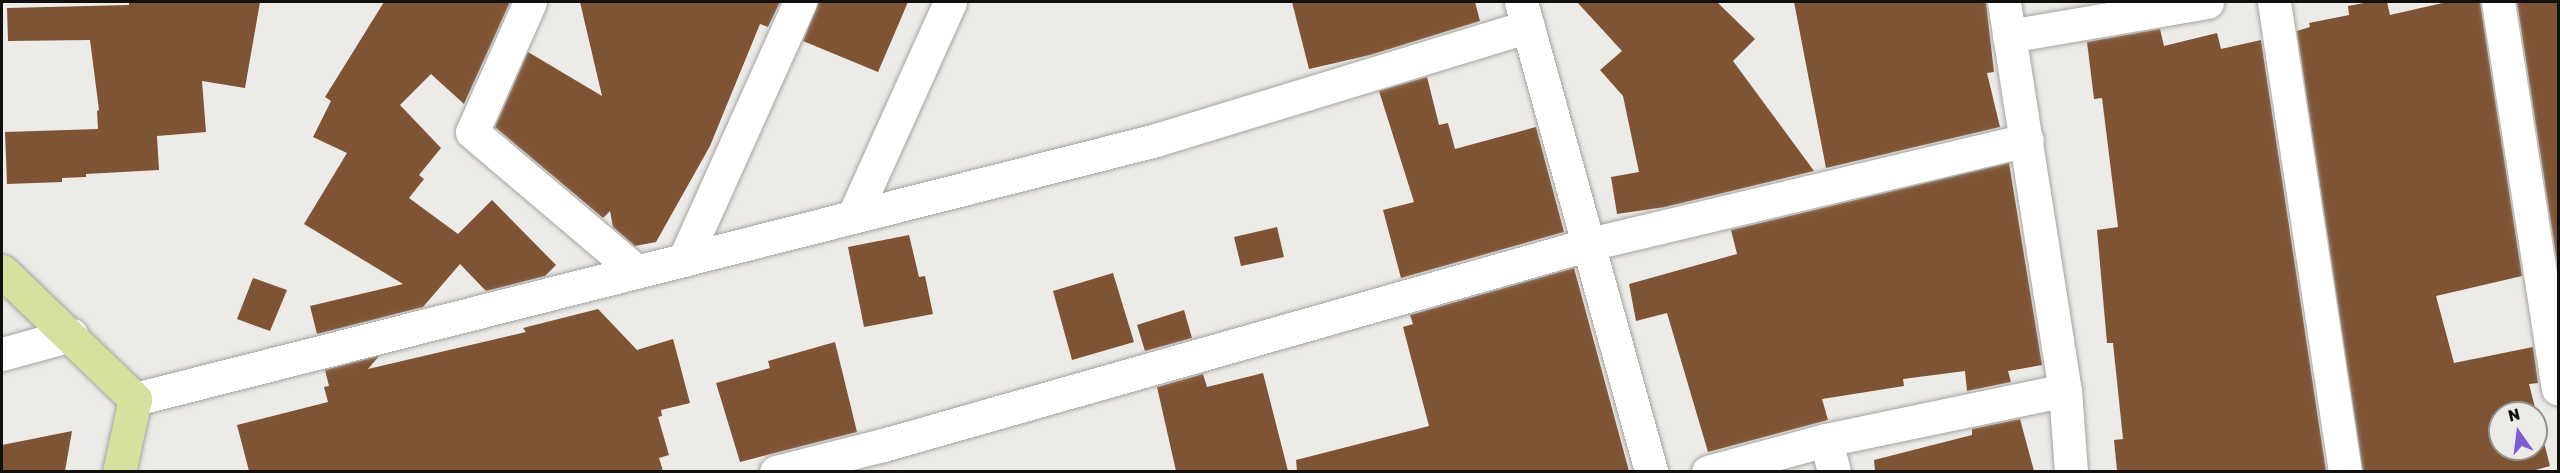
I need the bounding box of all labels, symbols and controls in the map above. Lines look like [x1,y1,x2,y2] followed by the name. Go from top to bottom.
[2488,401,2548,461] north arrow
[2506,404,2522,426] text: N

